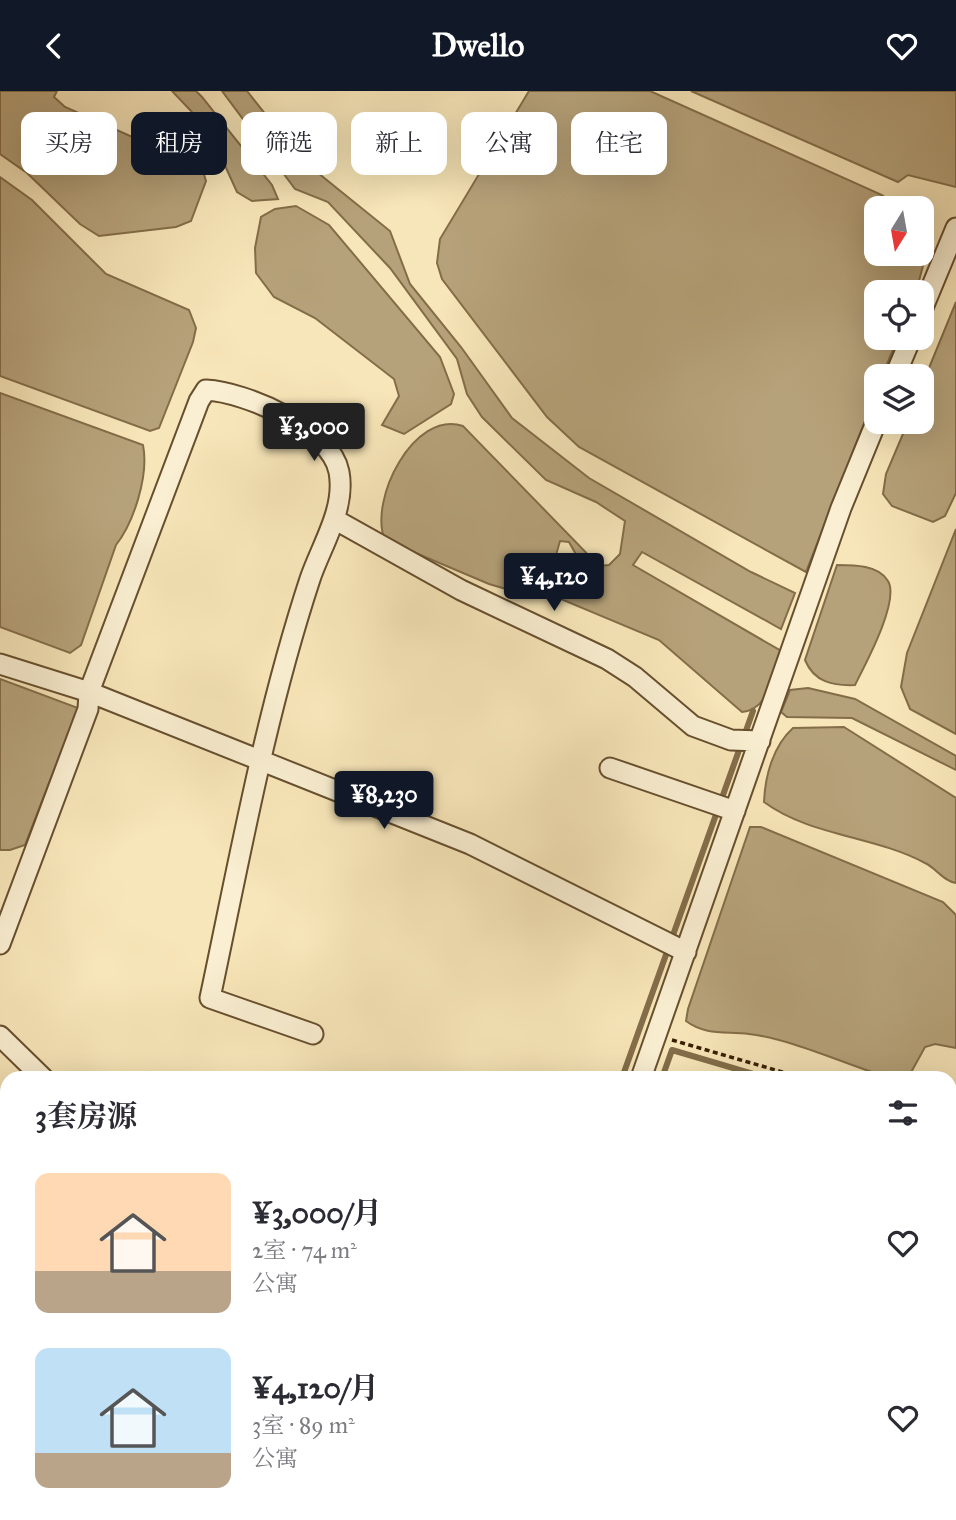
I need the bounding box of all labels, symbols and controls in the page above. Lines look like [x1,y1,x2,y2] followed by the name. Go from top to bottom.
[432,26,524,65] text: Dwello
[35,27,73,65] icon: back
[883,27,921,65] icon: heart
[21,112,117,175] chip: 买房
[131,112,227,175] chip: 租房
[241,112,337,175] chip: 筛选
[351,112,447,175] chip: 新上
[461,112,557,175] chip: 公寓
[571,112,667,175] chip: 住宅
[864,196,934,266] north arrow
[864,196,934,434] map controls
[864,280,934,350] button: locate
[864,364,934,434] button: layers
[257,403,371,463] pin: ¥3,000
[279,412,349,440] text: ¥3,000
[497,553,611,613] pin: ¥4,120
[520,562,588,590] text: ¥4,120
[327,771,441,831] pin: ¥8,230
[350,780,418,808] text: ¥8,230
[884,1094,922,1132] icon: filters
[35,1098,137,1134] text: 3套房源
[252,1195,382,1231] text: ¥3,000/月
[91,1201,175,1285] icon: home
[884,1224,922,1262] icon: heart
[252,1236,357,1264] text: 2室 · 74 m²
[252,1269,298,1297] text: 公寓
[252,1370,379,1406] text: ¥4,120/月
[91,1376,175,1460] icon: home
[884,1399,922,1437] icon: heart
[252,1411,355,1439] text: 3室 · 89 m²
[252,1444,298,1472] text: 公寓

